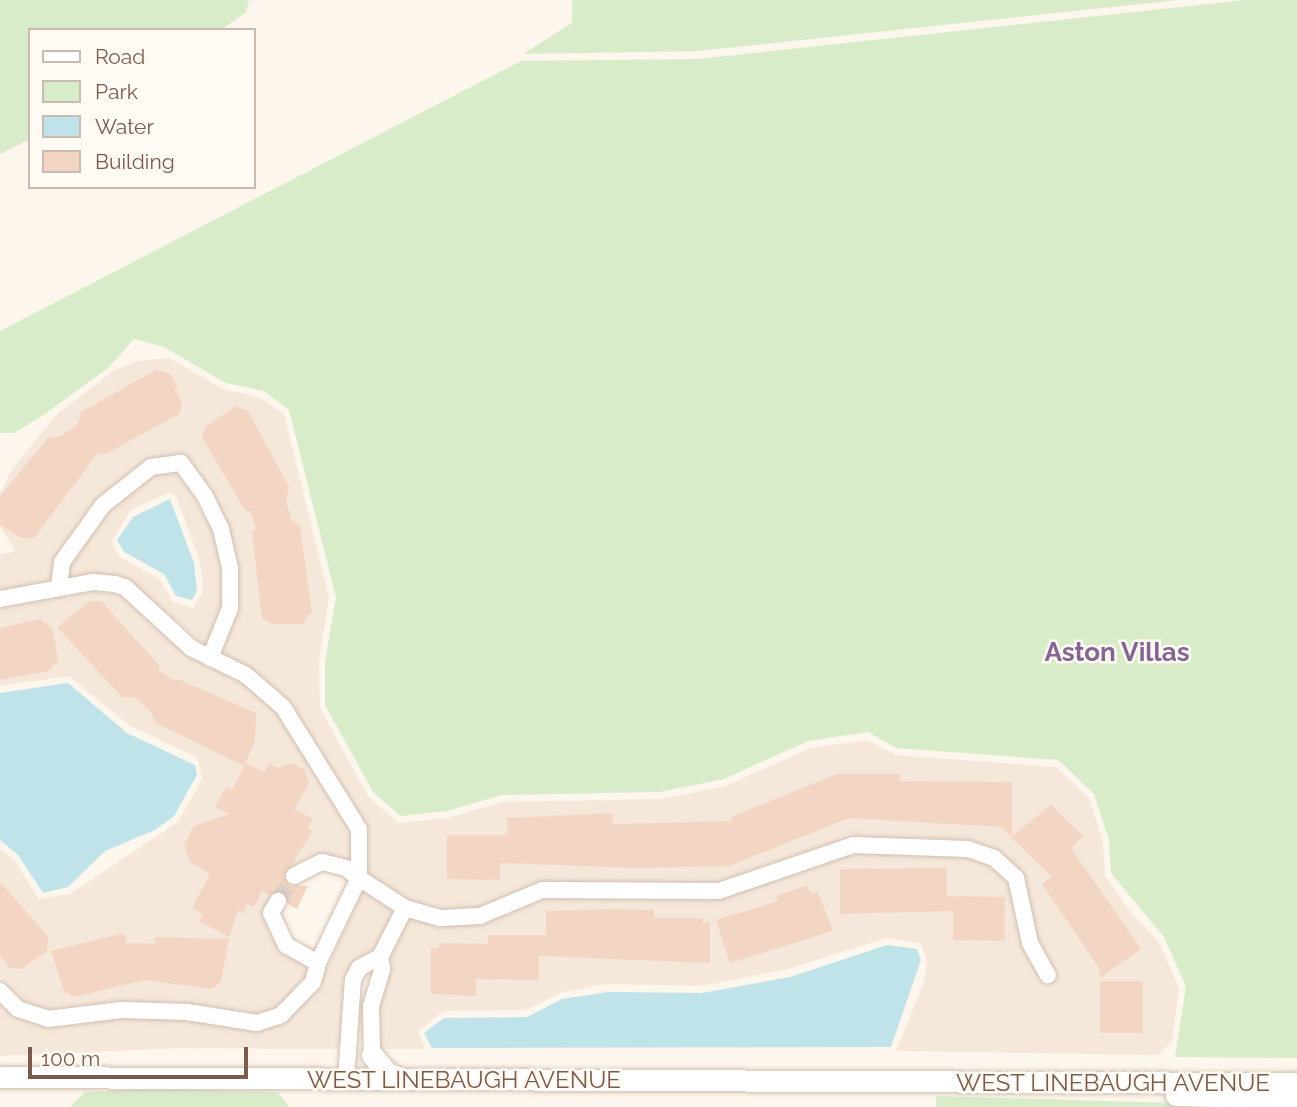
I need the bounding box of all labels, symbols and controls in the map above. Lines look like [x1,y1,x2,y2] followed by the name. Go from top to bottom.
[28,28,256,189] legend
[95,44,145,69] text: Road
[95,79,138,104] text: Park
[95,114,154,139] text: Water
[95,149,175,174] text: Building
[1044,637,1190,669] district label: Aston Villas
[32,1034,252,1078] scale bar
[41,1046,100,1071] text: 100 m
[306,1066,622,1094] street label: WEST LINEBAUGH AVENUE
[955,1069,1271,1097] street label: WEST LINEBAUGH AVENUE

